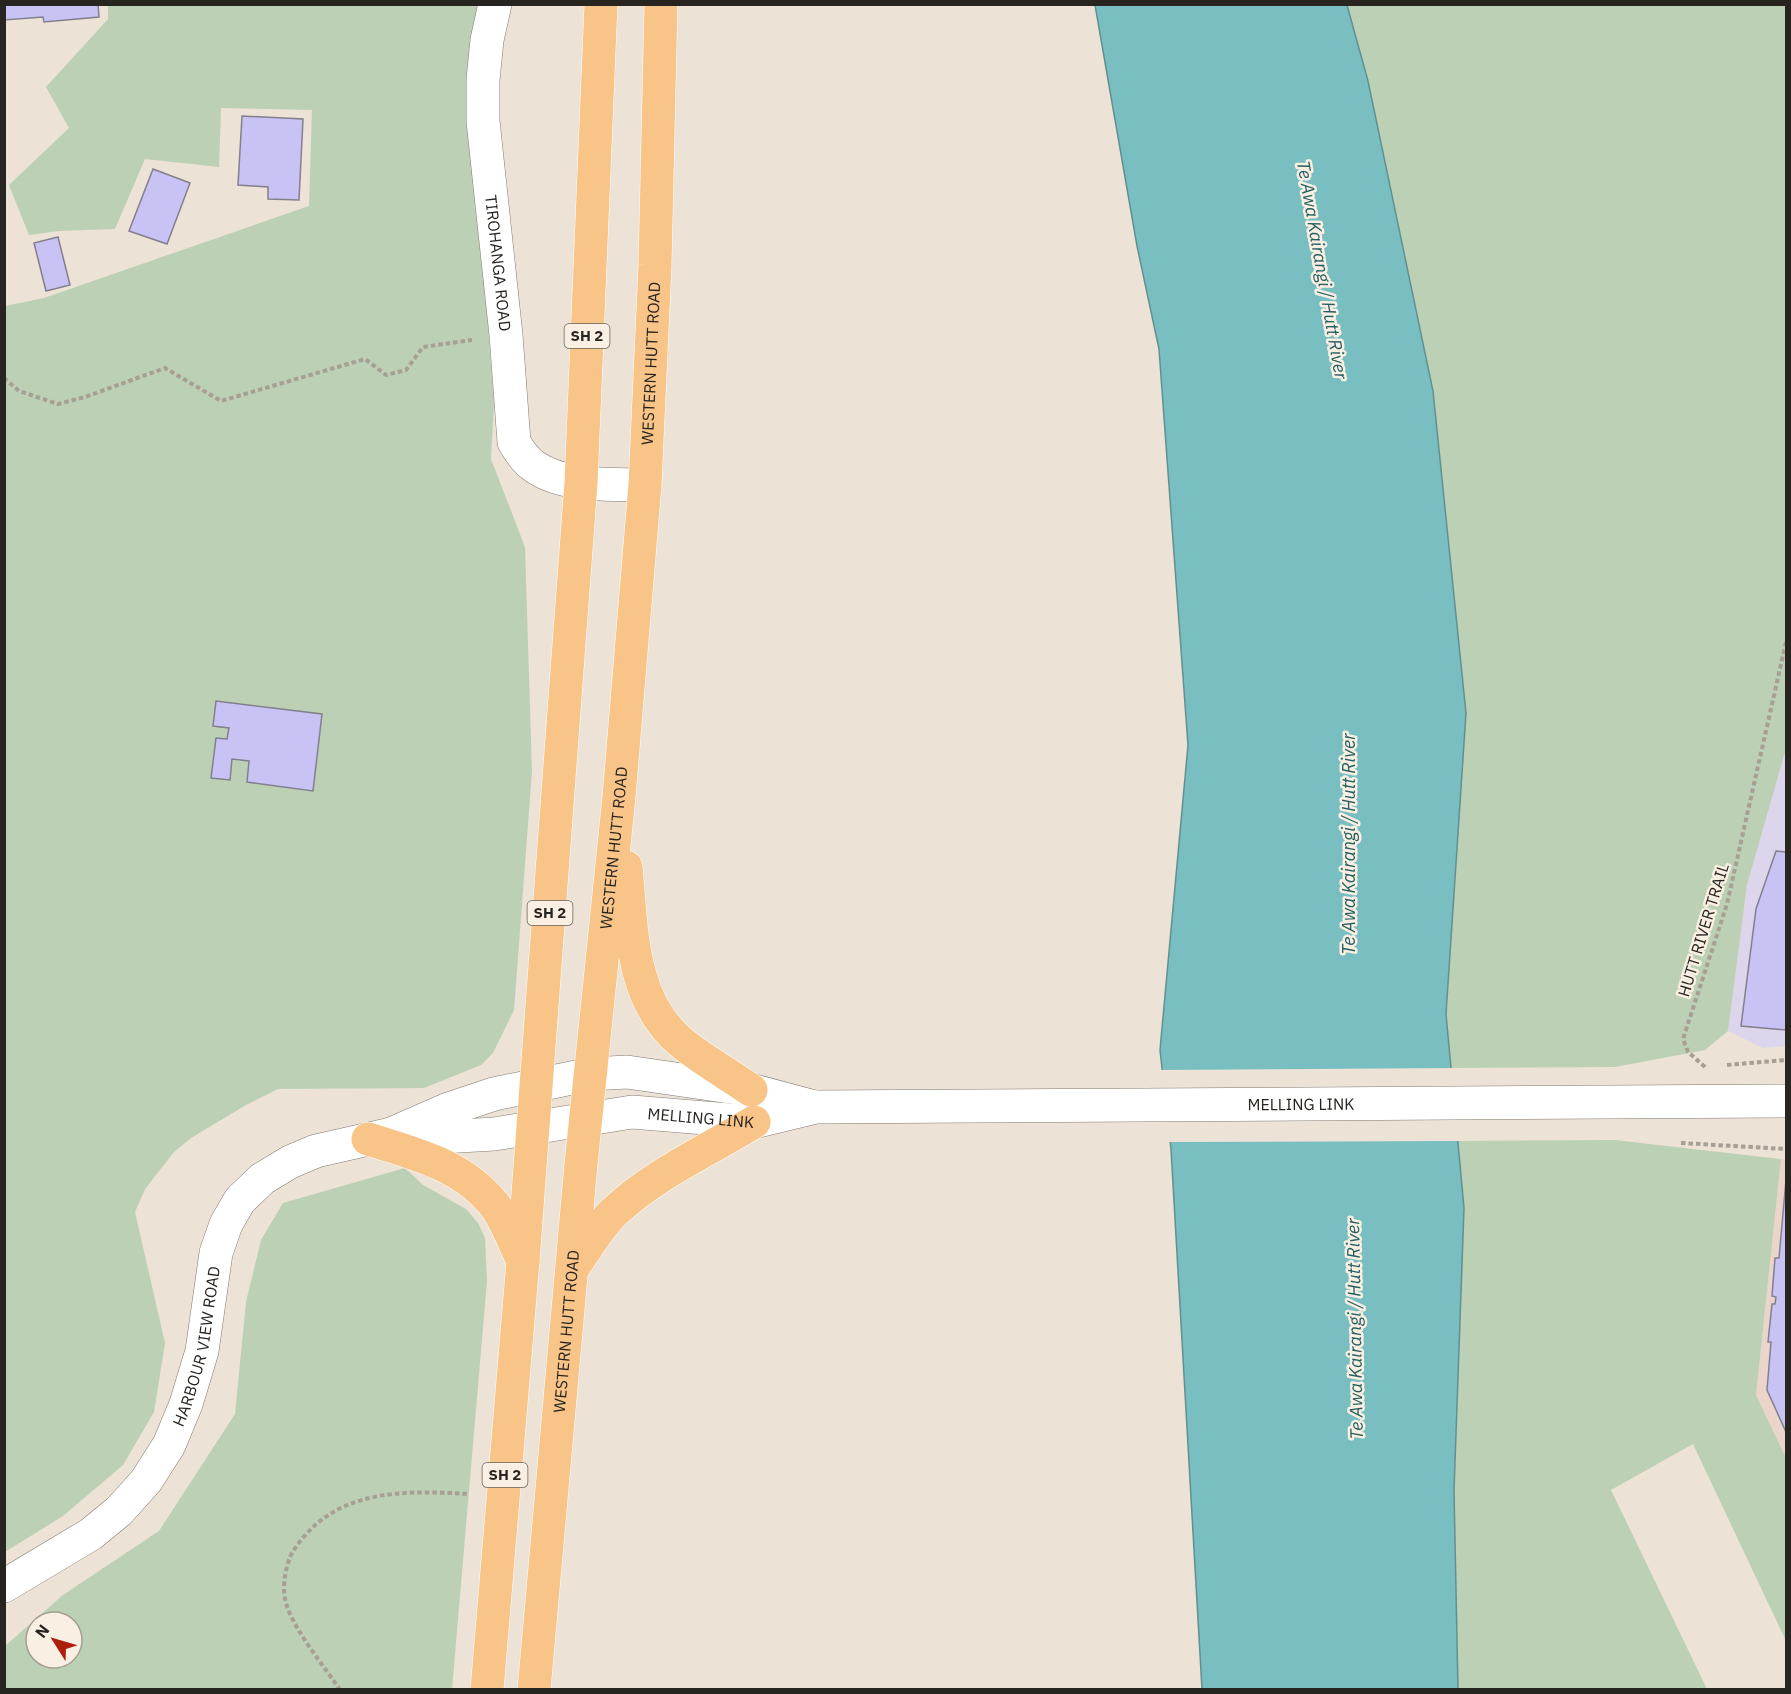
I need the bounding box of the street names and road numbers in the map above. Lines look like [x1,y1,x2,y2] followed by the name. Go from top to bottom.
[481,194,516,332] street label: TIROHANGA ROAD
[637,281,664,445] street label: WESTERN HUTT ROAD
[564,324,610,348] road number: SH 2
[595,766,632,930] street label: WESTERN HUTT ROAD
[1673,861,1733,999] street label: HUTT RIVER TRAIL
[528,901,572,925] road number: SH 2
[1247,1094,1354,1114] street label: MELLING LINK
[647,1103,755,1132] street label: MELLING LINK
[549,1249,583,1414] street label: WESTERN HUTT ROAD
[168,1265,224,1429] street label: HARBOUR VIEW ROAD
[482,1463,528,1487] road number: SH 2

